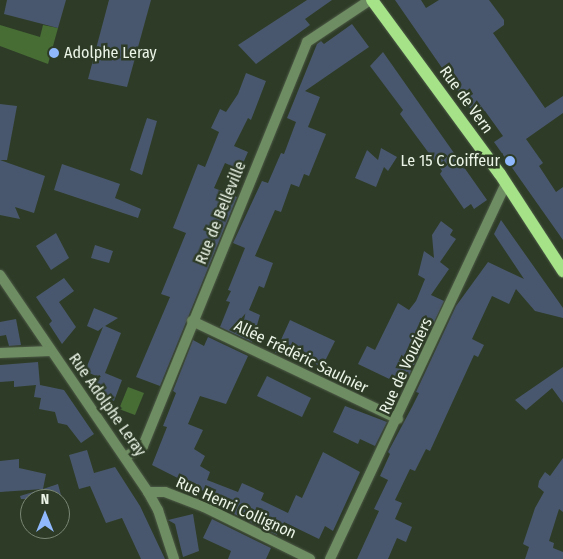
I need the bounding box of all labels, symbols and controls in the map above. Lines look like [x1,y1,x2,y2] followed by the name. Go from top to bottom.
[64,43,157,63] place label: Adolphe Leray
[48,47,60,59] marker: Adolphe Leray
[435,63,497,137] street label: Rue de Vern
[401,151,500,171] place label: Le 15 C Coiffeur
[504,155,516,167] marker: Le 15 C Coiffeur
[192,159,250,267] street label: Rue de Belleville
[375,315,437,417] street label: Rue de Vouziers
[231,316,371,398] street label: Allée Frédéric Saulnier
[64,350,150,460] street label: Rue Adolphe Leray
[173,473,299,543] street label: Rue Henri Collignon
[20,489,70,539] north arrow
[41,491,49,508] text: N

